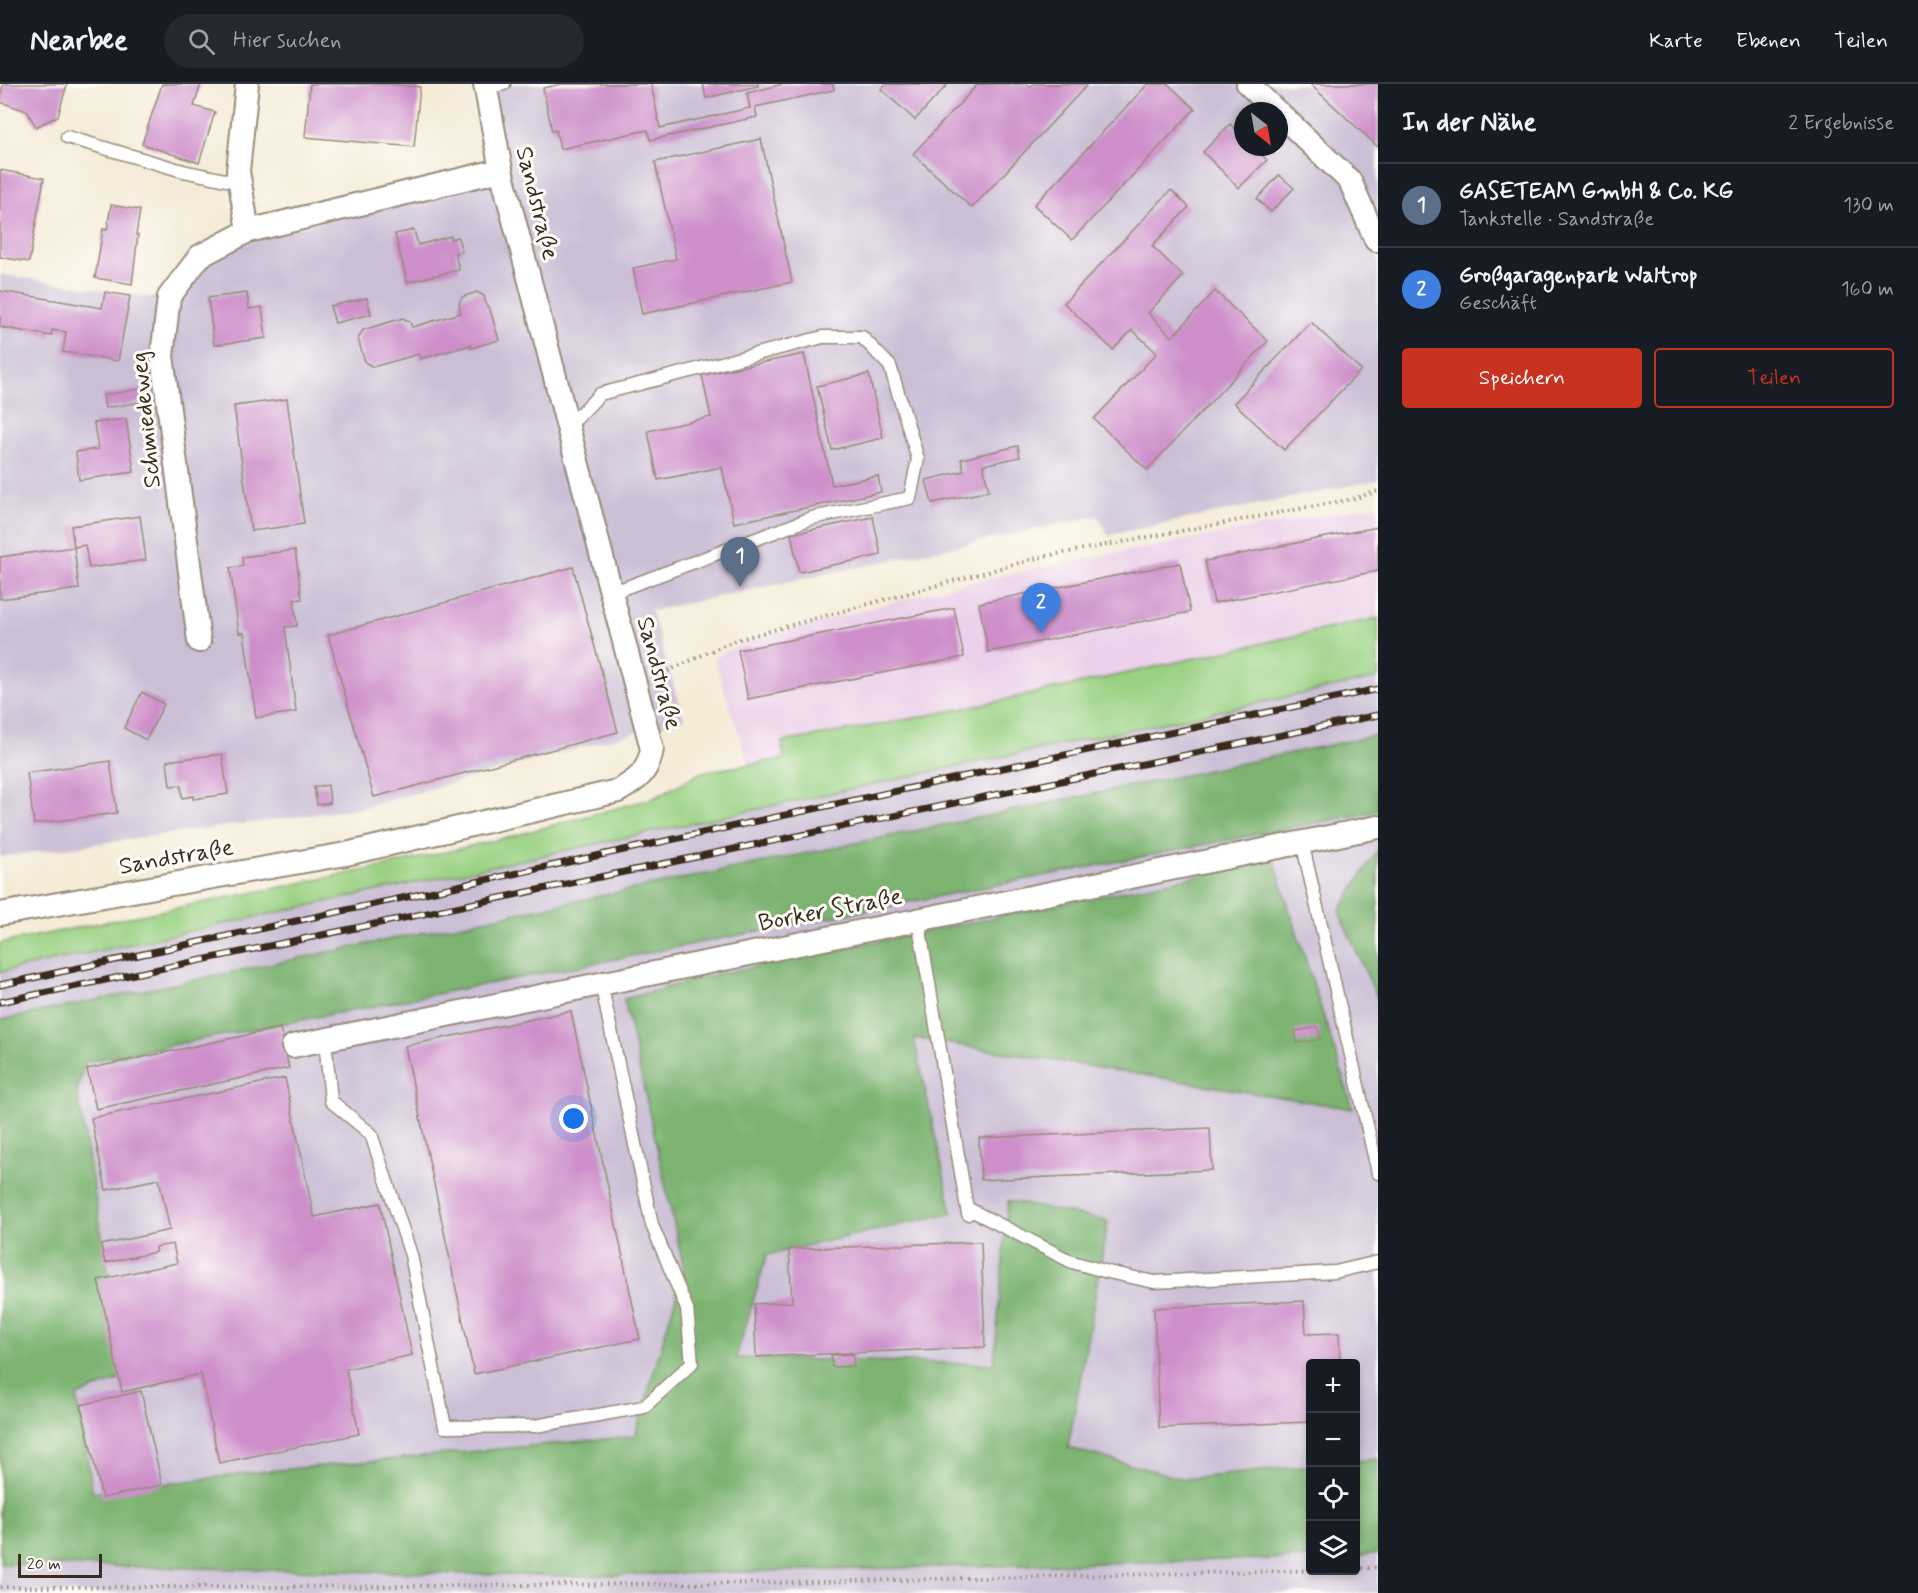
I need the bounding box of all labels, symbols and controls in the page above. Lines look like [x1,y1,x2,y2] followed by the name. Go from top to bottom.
[164,14,584,68] search box
[30,23,128,60] text: Nearbee
[185,25,218,58] icon: search
[233,27,341,55] text: Hier suchen
[1649,27,1703,55] text: Karte
[1736,27,1801,55] text: Ebenen
[1834,27,1888,55] text: Teilen
[1234,102,1288,156] north arrow
[1402,106,1536,140] text: In der Nähe
[1788,110,1894,137] text: 2 Ergebnisse
[508,144,566,263] street label: Sandstraße
[1459,178,1733,206] text: GASETEAM GmbH & Co. KG
[1417,192,1426,219] text: 1
[1843,192,1894,219] text: 130 m
[1459,206,1654,233] text: Tankstelle · Sandstraße
[1459,262,1698,290] text: Großgaragenpark Waltrop
[1417,276,1426,303] text: 2
[1841,276,1894,303] text: 160 m
[1459,290,1537,317] text: Geschäft
[1402,348,1642,408] button: Speichern
[1654,348,1894,408] button: Teilen
[124,350,169,489] street label: Schmiedeweg
[720,538,760,587] pin: 1
[1022,584,1060,633] pin: 2
[629,614,689,733] street label: Sandstraße
[117,832,236,883] street label: Sandstraße
[756,881,905,940] street label: Borker Straße
[559,1104,588,1133] your location
[1306,1359,1360,1575] map controls
[1306,1359,1360,1413] button: +
[1306,1413,1360,1467] button: −
[1306,1467,1360,1521] button: locate
[1306,1521,1360,1575] button: layers
[18,1551,102,1578] scale bar
[27,1554,61,1575] text: 20 m

